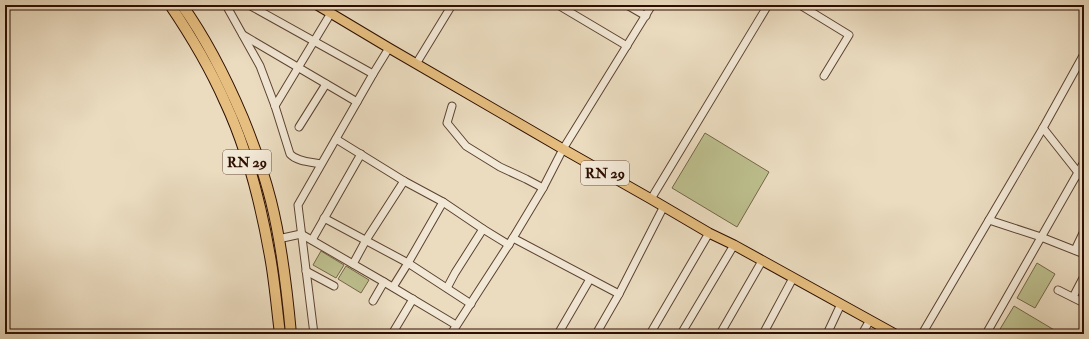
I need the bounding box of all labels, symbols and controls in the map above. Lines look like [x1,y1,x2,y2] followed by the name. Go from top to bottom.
[223,150,271,174] road number: RN 29
[581,161,629,185] road number: RN 29

